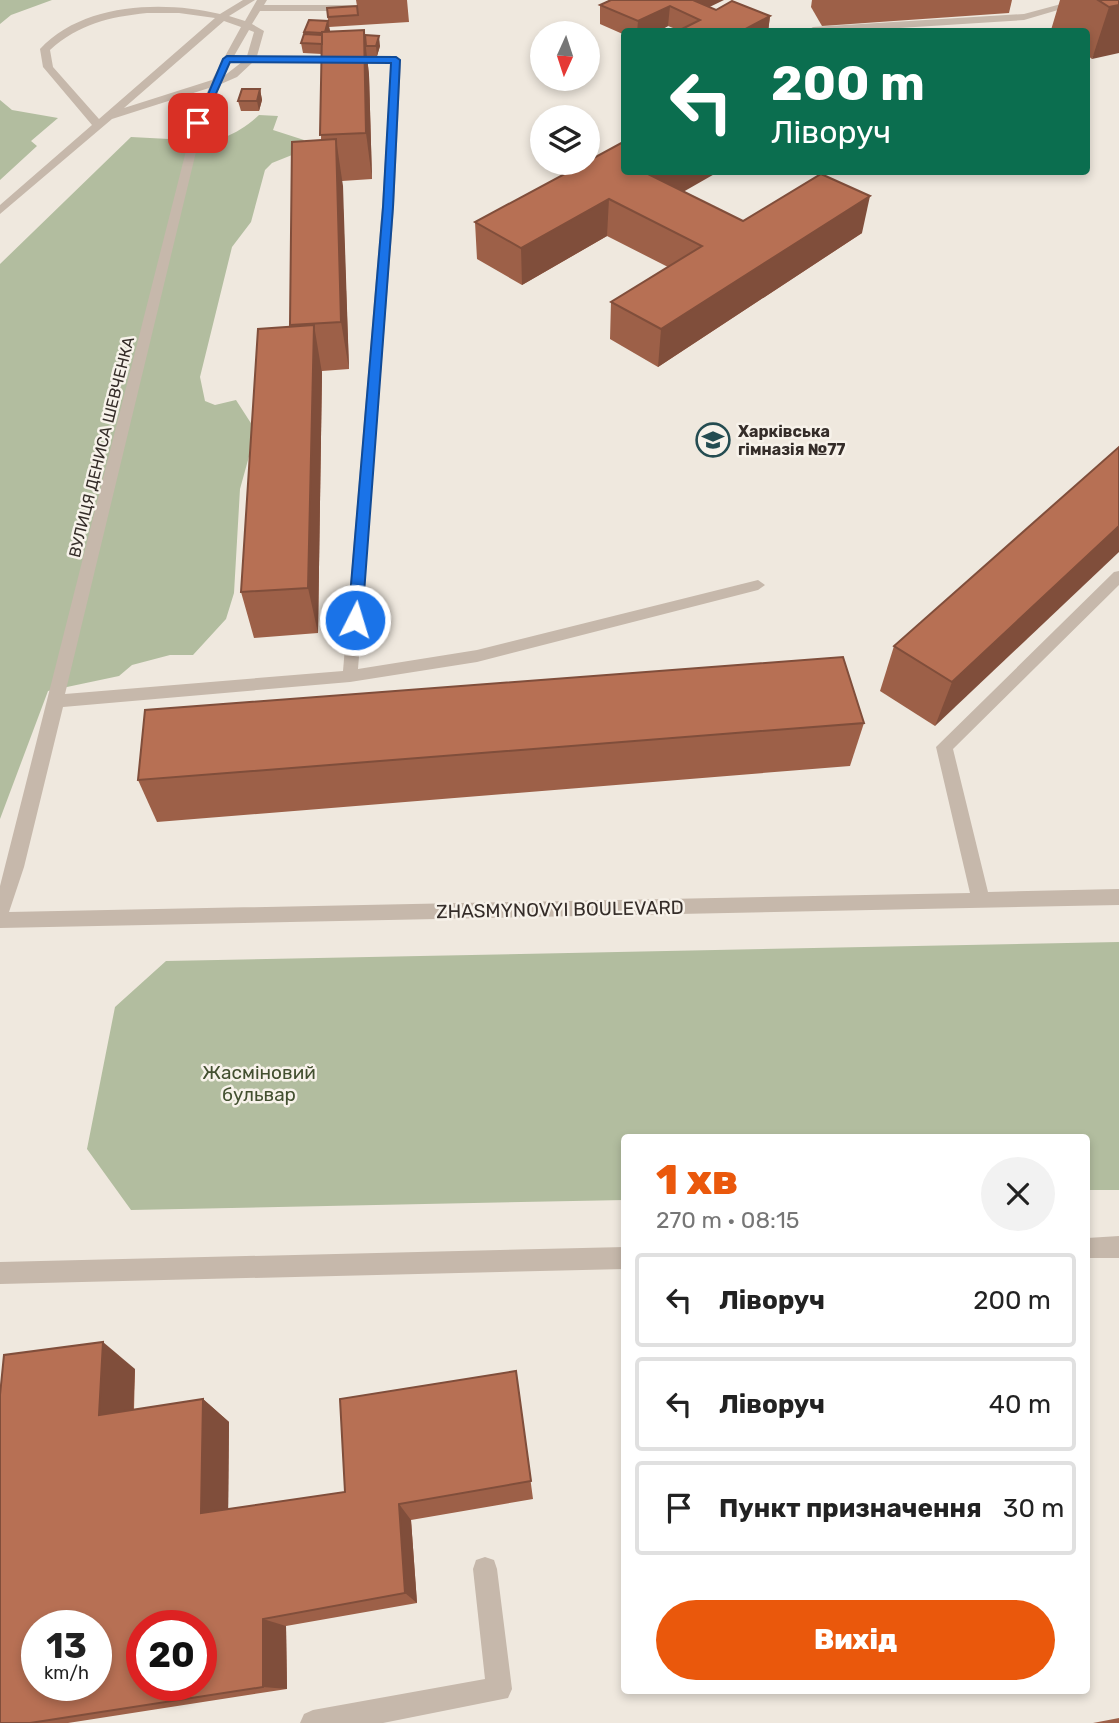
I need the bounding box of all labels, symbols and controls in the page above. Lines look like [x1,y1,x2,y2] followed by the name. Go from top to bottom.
[530,21,600,91] north arrow
[530,21,600,175] map controls
[771,54,925,112] text: 200 m
[656,56,747,147] icon: left
[168,93,228,153] pin
[179,104,217,142] icon: arrive
[530,105,600,175] button: layers
[771,113,891,151] text: Ліворуч
[65,334,138,559] street label: ВУЛИЦЯ ДЕНИСА ШЕВЧЕНКА
[694,421,732,459] school or university icon: Харківська гімназія №77
[738,422,845,459] place label: Харківська гімназія №77
[318,583,392,657] position arrow
[436,896,684,923] street label: ZHASMYNOVYI BOULEVARD
[202,1061,316,1106] park label: Жасміновий бульвар
[656,1155,738,1205] text: 1 хв
[981,1157,1055,1231] button: close
[656,1206,799,1234] text: 270 m · 08:15
[660,1281,698,1319] icon: left
[719,1285,825,1316] text: Ліворуч
[973,1285,1051,1316] text: 200 m
[660,1385,698,1423] icon: left
[719,1389,825,1420] text: Ліворуч
[989,1389,1051,1420] text: 40 m
[660,1489,698,1527] icon: arrive
[719,1493,982,1524] text: Пункт призначення
[1003,1493,1064,1524] text: 30 m
[656,1600,1055,1680] button: Вихід
[126,1610,217,1701] speed limit sign: 20
[46,1625,87,1667] text: 13
[44,1662,89,1684] text: km/h

